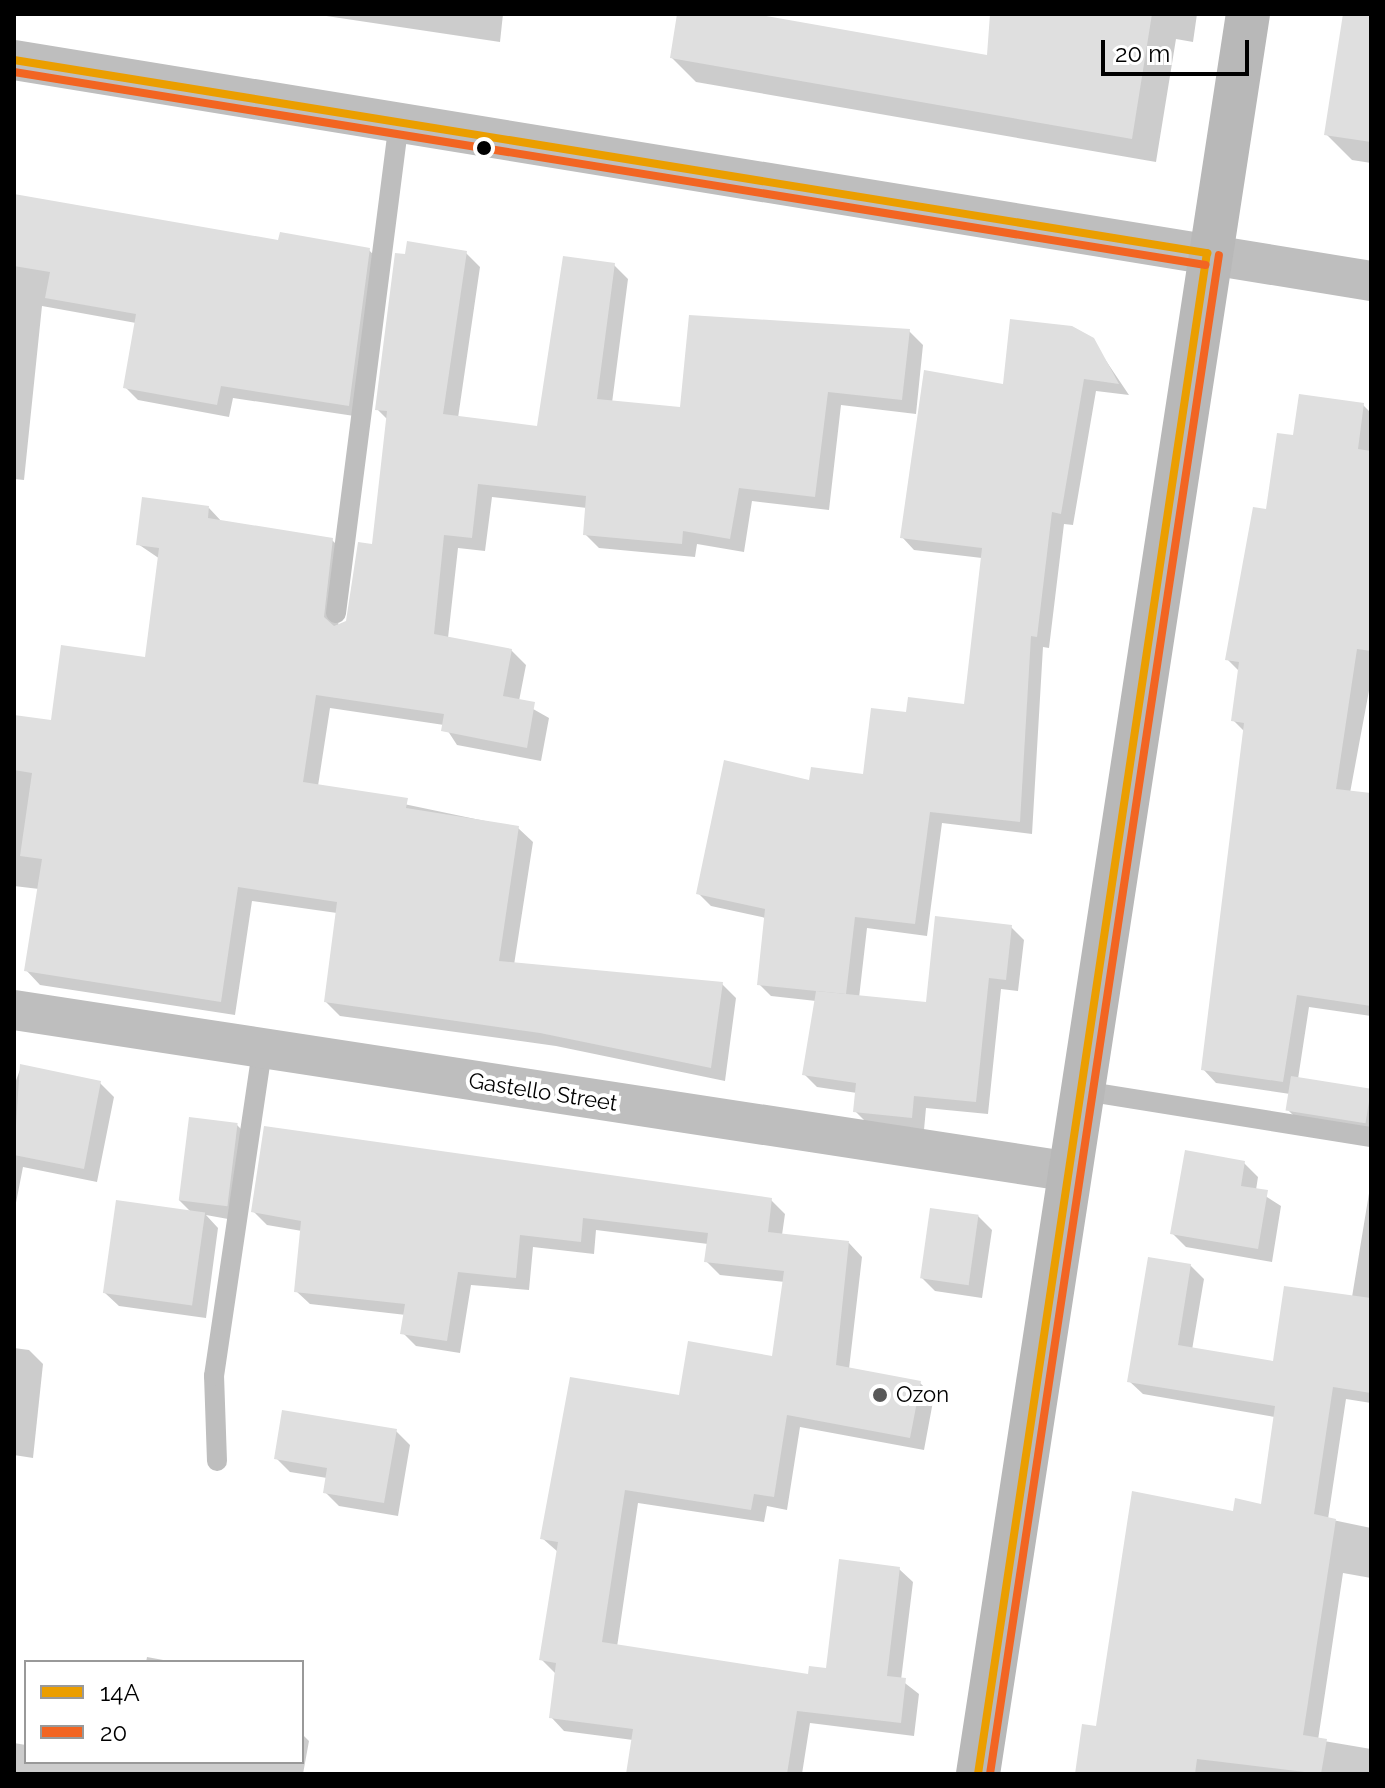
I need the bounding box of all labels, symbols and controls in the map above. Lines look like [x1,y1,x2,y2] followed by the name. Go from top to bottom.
[1105,24,1253,74] scale bar
[1115,39,1170,68] text: 20 m
[476,140,492,156] unlabelled marker
[467,1067,619,1117] street label: Gastello Street
[896,1382,949,1408] place label: Ozon
[871,1386,889,1404] marker: Ozon
[24,1660,304,1764] legend
[100,1678,140,1707] text: 14А
[100,1718,127,1747] text: 20

